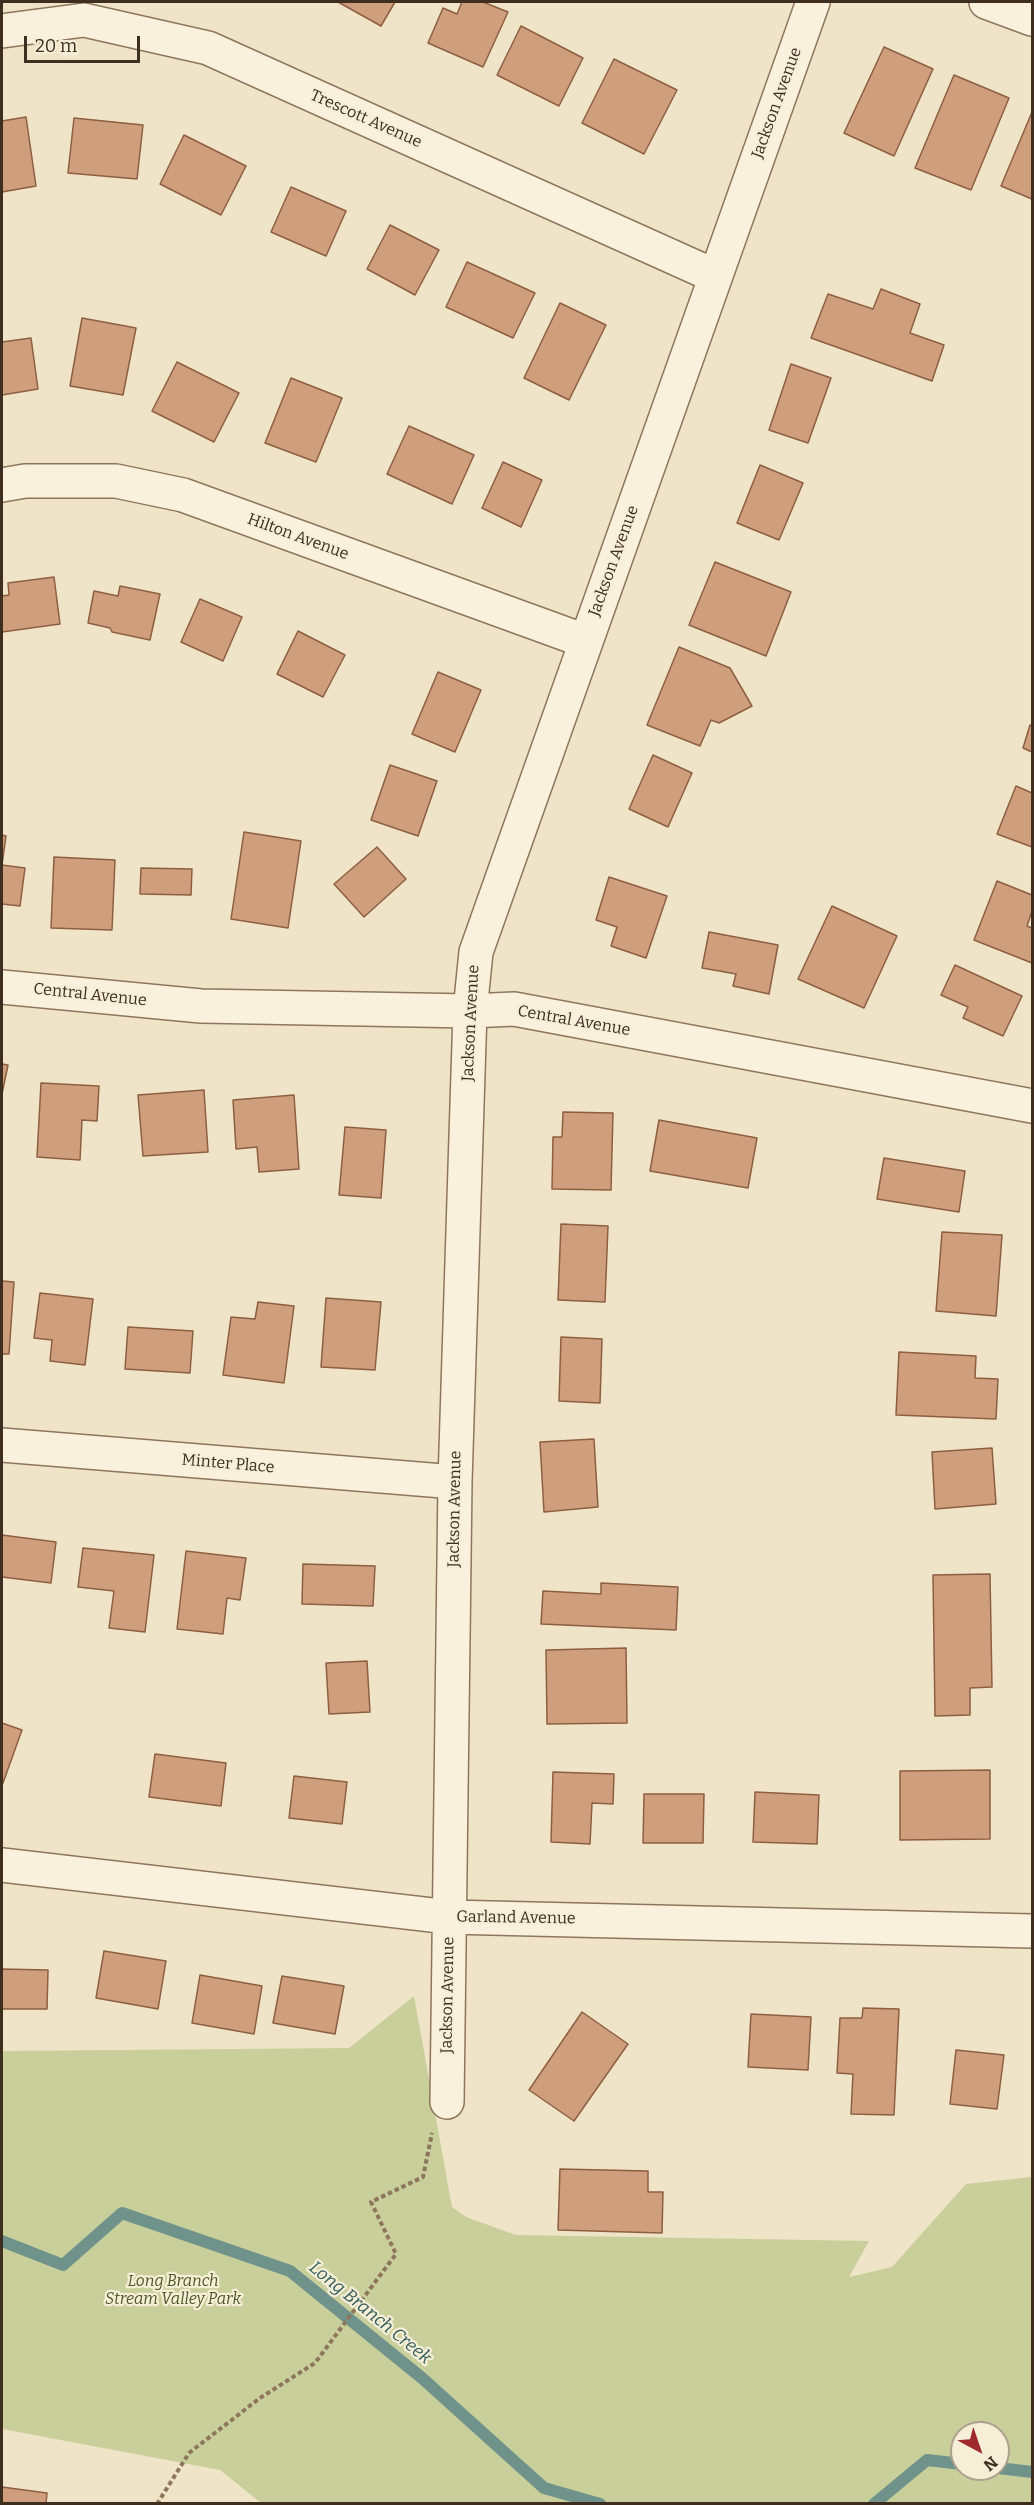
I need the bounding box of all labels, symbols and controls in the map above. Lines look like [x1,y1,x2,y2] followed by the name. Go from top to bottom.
[27,24,142,62] scale bar
[35,35,77,57] text: 20 m
[748,45,806,161] street label: Jackson Avenue
[307,86,425,152] street label: Trescott Avenue
[585,503,643,619] street label: Jackson Avenue
[245,510,351,564] street label: Hilton Avenue
[458,964,484,1082] street label: Jackson Avenue
[32,979,148,1011] street label: Central Avenue
[516,1002,632,1040] street label: Central Avenue
[181,1450,275,1478] street label: Minter Place
[444,1451,466,1567] street label: Jackson Avenue
[456,1907,576,1929] street label: Garland Avenue
[437,1937,459,2053] street label: Jackson Avenue
[304,2257,436,2369] water label: Long Branch Creek
[105,2272,241,2310] park label: Long Branch Stream Valley Park
[950,2421,1010,2481] north arrow
[980,2452,1001,2475] text: N

